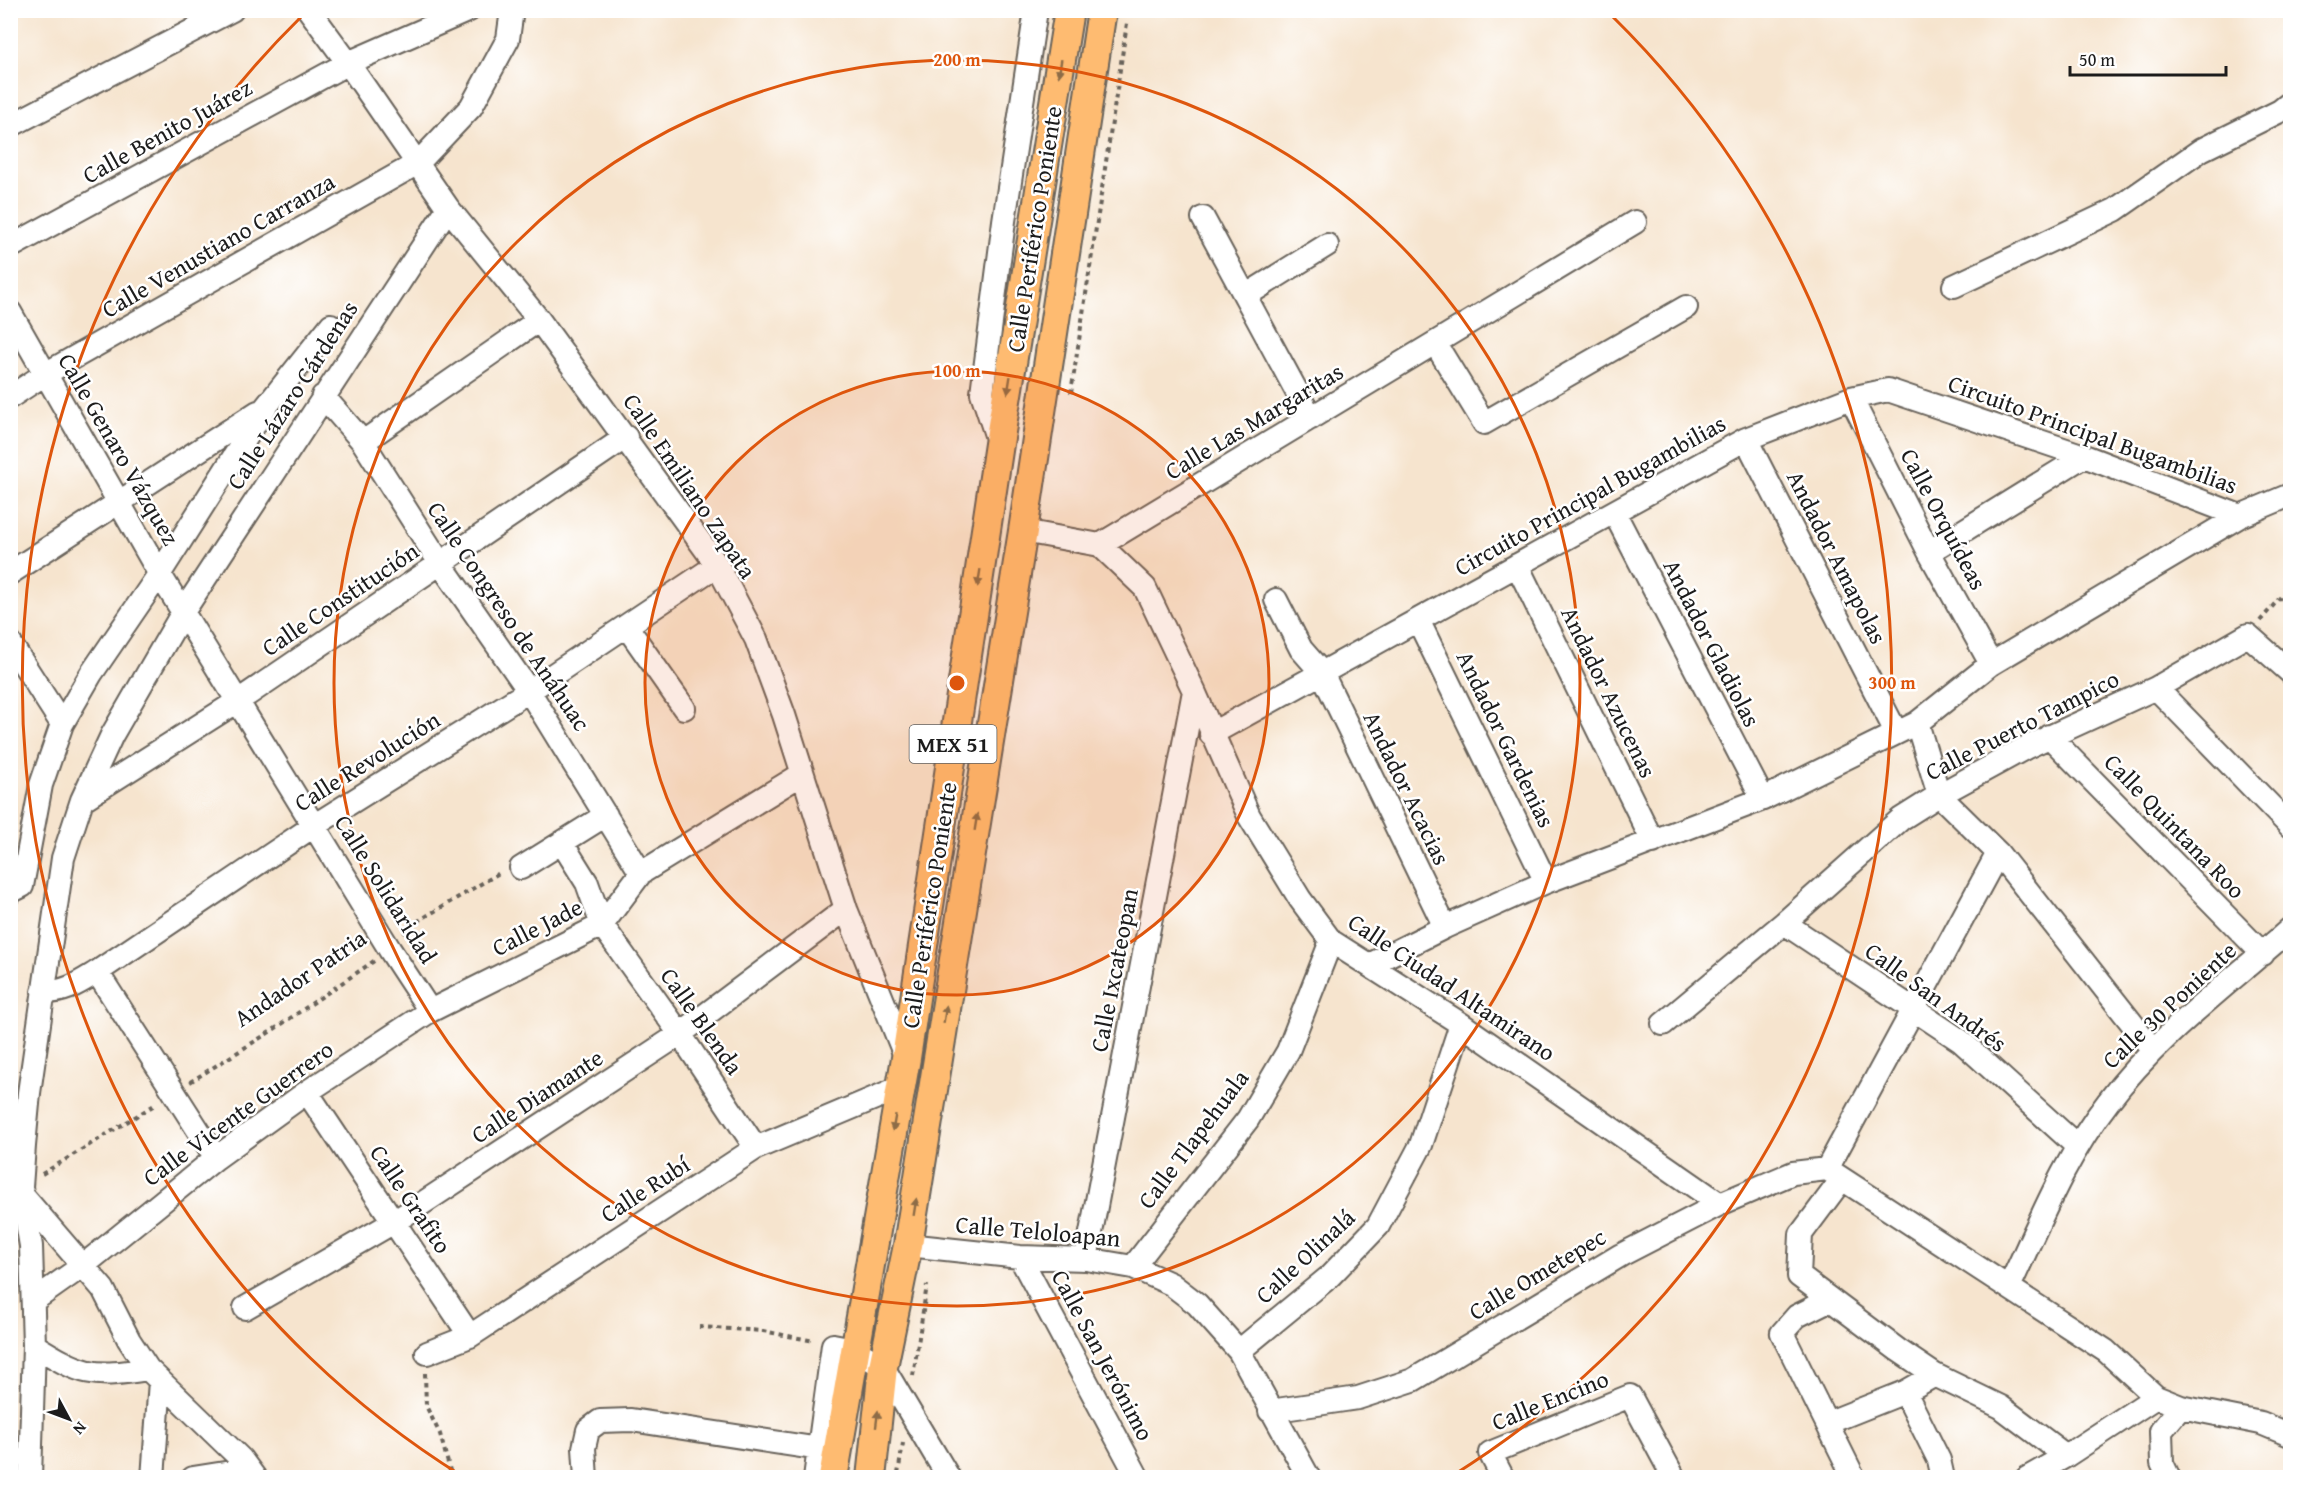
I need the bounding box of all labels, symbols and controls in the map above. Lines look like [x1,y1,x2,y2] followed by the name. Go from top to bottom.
[2070,39,2226,77] scale bar
[933,46,981,73] text: 200 m
[2079,46,2115,73] text: 50 m
[1055,59,1064,78] one-way arrow
[76,70,258,192] street label: Calle Benito Juárez
[997,103,1071,355] street label: Calle Periférico Poniente
[95,163,342,326] street label: Calle Venustiano Carranza
[218,294,366,496] street label: Calle Lázaro Cárdenas
[50,346,188,552] street label: Calle Genaro Vázquez
[1158,354,1350,488] street label: Calle Las Margaritas
[933,357,981,384] text: 100 m
[1944,365,2242,503] street label: Circuito Principal Bugambilias
[1004,376,1013,395] one-way arrow
[615,386,766,586] street label: Calle Emiliano Zapata
[1448,406,1732,584] street label: Circuito Principal Bugambilias
[1892,442,1996,596] street label: Calle Orquídeas
[1778,464,1896,650] street label: Andador Amapolas
[419,494,599,738] street label: Calle Congreso de Anáhuac
[255,533,426,665] street label: Calle Constitución
[1655,553,1769,733] street label: Andador Gladiolas
[974,568,983,587] one-way arrow
[1552,600,1666,784] street label: Andador Azucenas
[1448,645,1564,833] street label: Andador Gardenias
[1919,661,2125,789] street label: Calle Puerto Tampico
[1868,669,1916,696] text: 300 m
[947,673,967,693] centre of rings
[287,702,447,820] street label: Calle Revolución
[1355,705,1459,871] street label: Andador Acacias
[910,725,996,763] road number: MEX 51
[2096,745,2254,907] street label: Calle Quintana Roo
[892,779,966,1031] street label: Calle Periférico Poniente
[326,808,446,970] street label: Calle Solidaridad
[972,812,981,831] one-way arrow
[1081,885,1147,1055] street label: Calle Ixcateopan
[486,889,588,965] street label: Calle Jade
[1341,904,1563,1070] street label: Calle Ciudad Altamirano
[227,920,374,1035] street label: Andador Patria
[2094,933,2244,1077] street label: Calle 30 Poniente
[1858,934,2014,1060] street label: Calle San Andrés
[652,960,752,1082] street label: Calle Blenda
[941,1005,950,1024] one-way arrow
[135,1032,341,1194] street label: Calle Vicente Guerrero
[464,1040,610,1152] street label: Calle Diamante
[1129,1062,1257,1216] street label: Calle Tlapehuala
[889,1114,898,1133] one-way arrow
[362,1138,460,1260] street label: Calle Grafito
[593,1146,698,1231] street label: Calle Rubí
[910,1197,919,1216] one-way arrow
[1247,1200,1363,1312] street label: Calle Olinalá
[954,1206,1122,1256] street label: Calle Teloloapan
[1462,1219,1613,1329] street label: Calle Ometepec
[1043,1263,1163,1447] street label: Calle San Jerónimo
[1486,1361,1614,1439] street label: Calle Encino
[39,1389,99,1449] north arrow
[873,1410,882,1429] one-way arrow
[68,1417,93,1441] text: N

